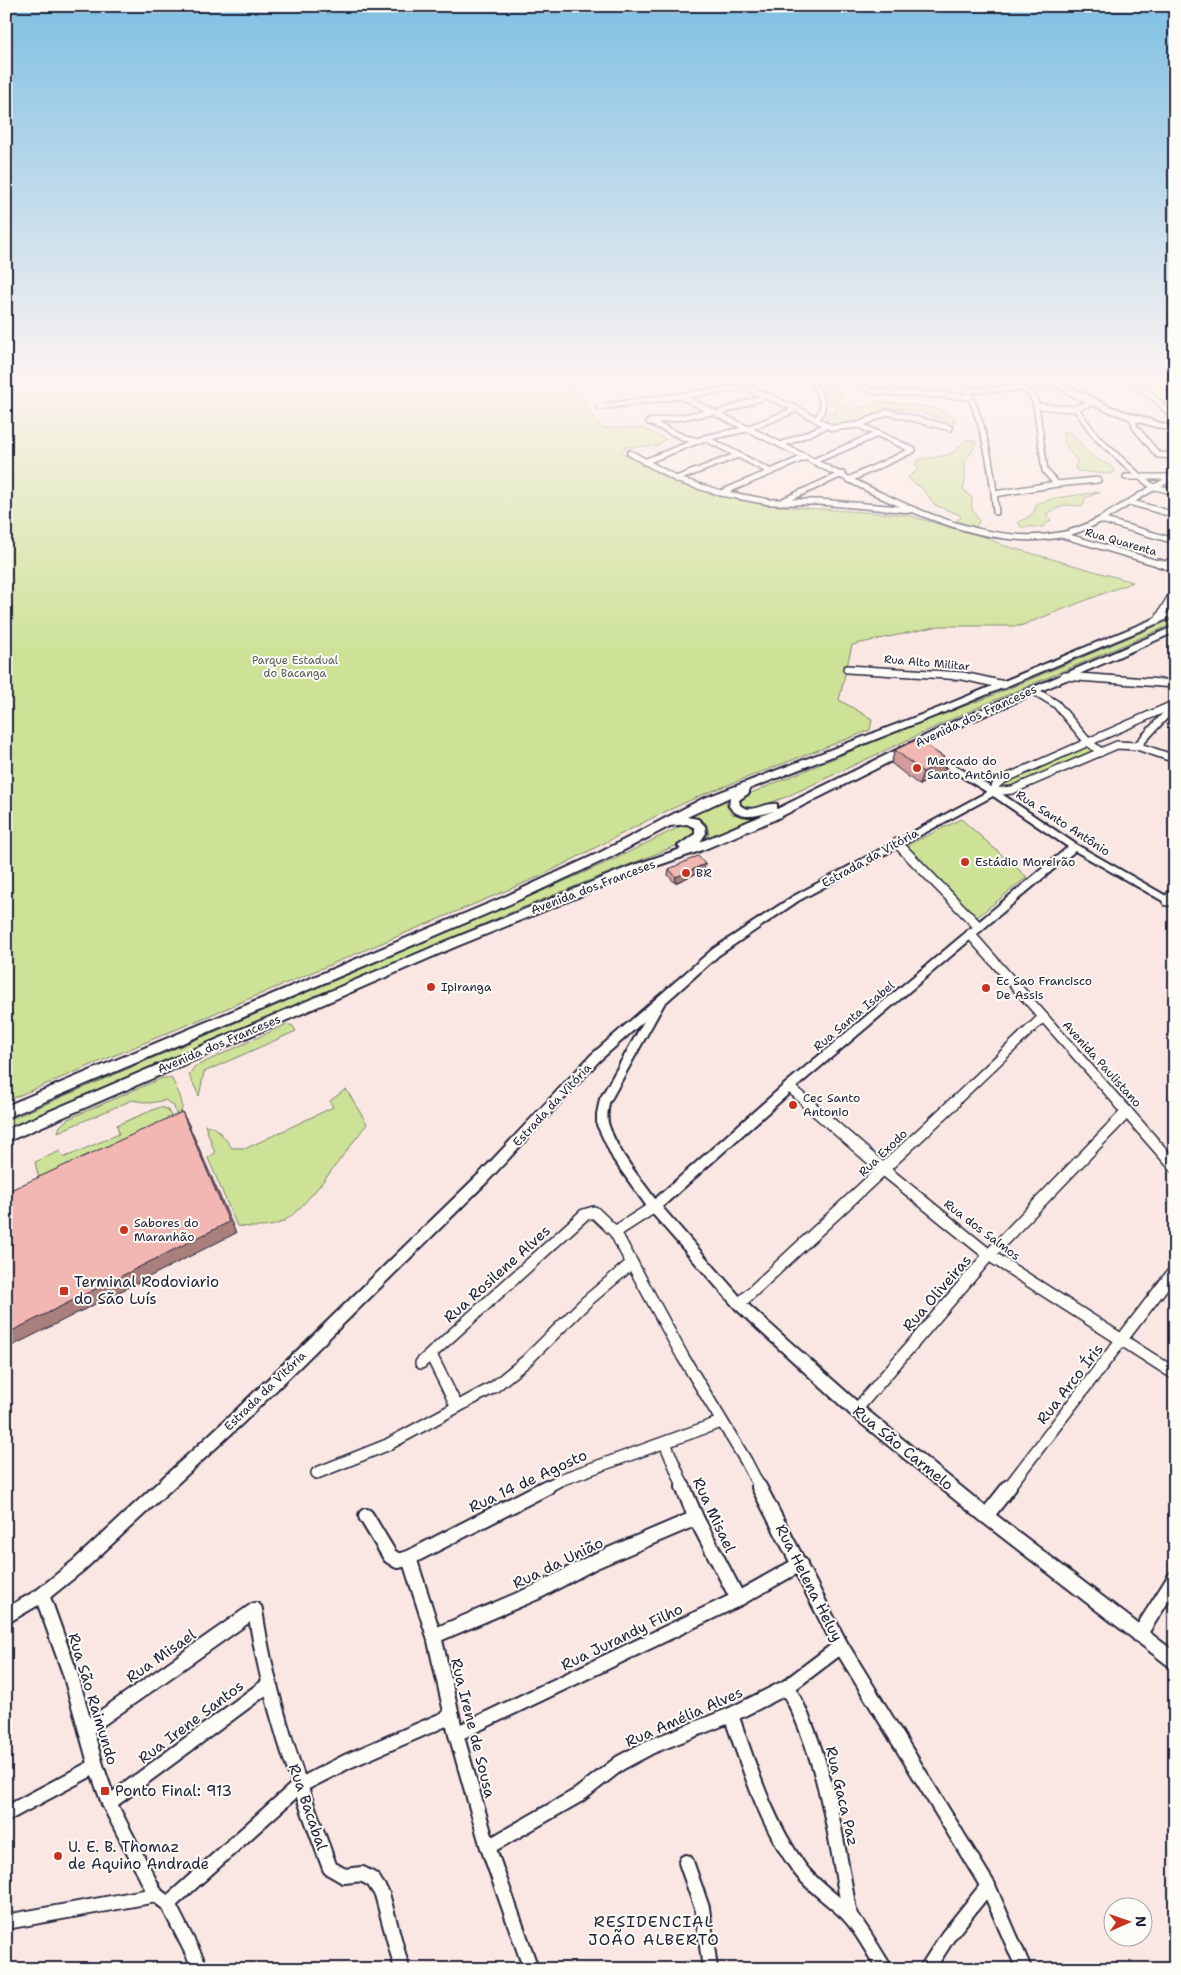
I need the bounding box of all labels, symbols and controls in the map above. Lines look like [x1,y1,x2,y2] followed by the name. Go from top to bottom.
[1083,525,1159,559] street label: Rua Quarenta
[883,652,971,674] street label: Rua Alto Militar
[252,653,339,681] park label: Parque Estadual do Bacanga
[913,681,1039,751] street label: Avenida dos Franceses
[927,753,1010,783] place label: Mercado do Santo Antônio
[911,762,923,774] marker: Mercado do Santo Antônio
[1013,786,1113,860] street label: Rua Santo Antônio
[819,825,922,891] street label: Estrada da Vitória
[975,854,1075,870] place label: Estádio Moreirão
[528,856,658,918] street label: Avenida dos Franceses
[959,856,971,868] marker: Estádio Moreirão
[696,865,712,881] place label: BR
[680,867,692,879] marker: BR
[996,973,1092,1003] place label: Ec Sao Francisco De Assis
[810,977,898,1055] street label: Rua Santa Isabel
[441,979,492,995] place label: Ipiranga
[425,981,437,993] marker: Ipiranga
[980,982,992,994] marker: Ec Sao Francisco De Assis
[155,1011,283,1077] street label: Avenida dos Franceses
[1059,1017,1145,1111] street label: Avenida Paulistano
[509,1060,595,1150] street label: Estrada da Vitória
[803,1090,860,1120] place label: Cec Santo Antonio
[787,1099,799,1111] marker: Cec Santo Antonio
[855,1126,911,1180] street label: Rua Exodo
[940,1196,1024,1264] street label: Rua dos Salmos
[134,1215,199,1245] place label: Sabores do Maranhão
[439,1221,555,1327] street label: Rua Rosilene Alves
[118,1224,130,1236] marker: Sabores do Maranhão
[898,1250,976,1336] street label: Rua Oliveiras
[74,1272,219,1309] place label: Terminal Rodoviario do São Luís
[58,1285,70,1297] marker: Terminal Rodoviario do São Luís
[1031,1339,1108,1428] street label: Rua Arco Íris
[221,1347,310,1434] street label: Estrada da Vitória
[849,1401,957,1495] street label: Rua São Carmelo
[466,1445,590,1517] street label: Rua 14 de Agosto
[688,1474,740,1556] street label: Rua Misael
[771,1521,847,1645] street label: Rua Helena Heluy
[509,1532,607,1594] street label: Rua da União
[558,1599,686,1675] street label: Rua Jurandy Filho
[122,1624,200,1687] street label: Rua Misael
[63,1631,123,1767] street label: Rua São Raimundo
[446,1656,500,1801] street label: Rua Irene de Sousa
[134,1676,248,1768] street label: Rua Irene Santos
[622,1682,746,1752] street label: Rua Amélia Alves
[821,1744,863,1848] street label: Rua Gaca Paz
[284,1761,332,1853] street label: Rua Bacabal
[115,1781,232,1801] place label: Ponto Final: 913
[99,1785,111,1797] marker: Ponto Final: 913
[68,1837,209,1874] place label: U. E. B. Thomaz de Aquino Andrade
[52,1850,64,1862] marker: U. E. B. Thomaz de Aquino Andrade
[1104,1898,1154,1948] north arrow
[588,1911,720,1950] district label: RESIDENCIAL JOÃO ALBERTO
[1132,1916,1150,1927] text: N

